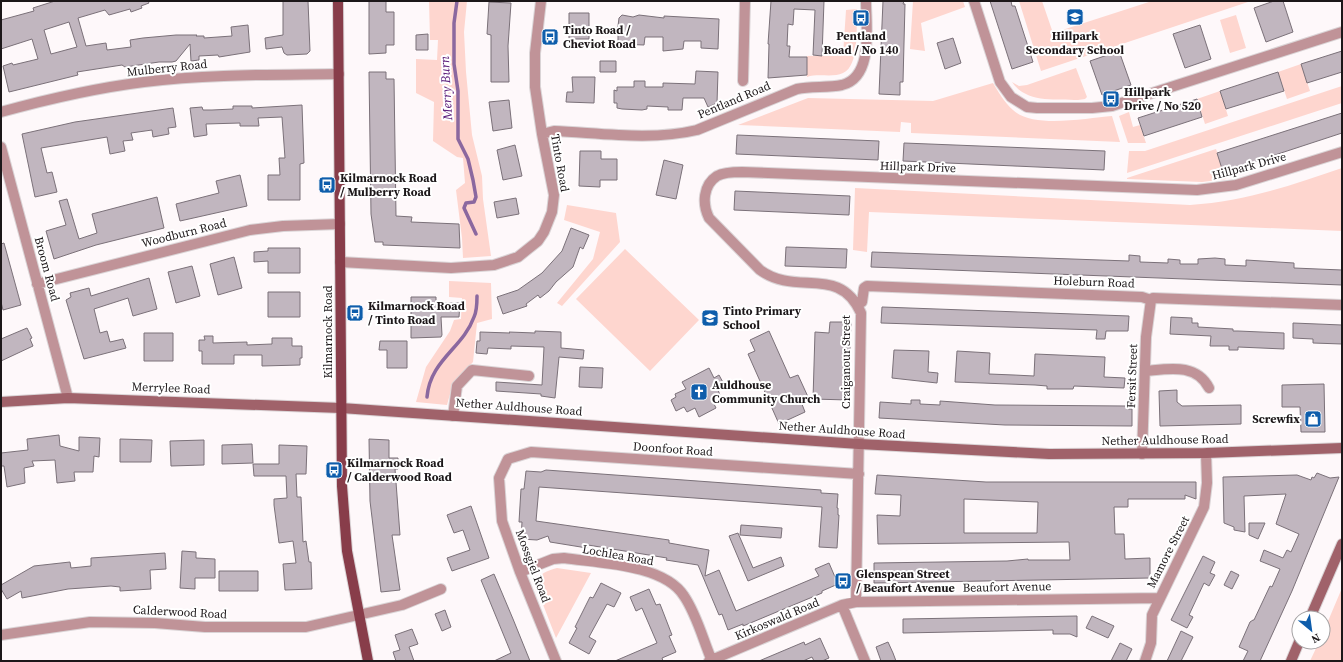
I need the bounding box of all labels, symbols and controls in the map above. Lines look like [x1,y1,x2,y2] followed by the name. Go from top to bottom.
[1065,7,1085,27] school or university icon: Hillpark Secondary School
[851,8,871,28] bus stop icon: Pentland Road / No 140
[563,22,636,52] place label: Tinto Road / Cheviot Road
[540,27,560,47] bus stop icon: Tinto Road / Cheviot Road
[823,28,899,58] place label: Pentland Road / No 140
[1026,28,1124,58] place label: Hillpark Secondary School
[436,55,456,122] water label: Merry Burn
[126,56,208,80] street label: Mulberry Road
[695,77,773,123] street label: Pentland Road
[1124,84,1201,114] place label: Hillpark Drive / No 520
[1101,89,1121,109] bus stop icon: Hillpark Drive / No 520
[547,133,573,193] street label: Tinto Road
[1210,148,1288,184] street label: Hillpark Drive
[880,158,956,176] street label: Hillpark Drive
[340,170,437,200] place label: Kilmarnock Road / Mulberry Road
[317,175,337,195] bus stop icon: Kilmarnock Road / Mulberry Road
[140,215,228,251] street label: Woodburn Road
[31,235,63,303] street label: Broom Road
[1053,273,1135,291] street label: Holeburn Road
[320,285,336,379] street label: Kilmarnock Road
[368,298,465,328] place label: Kilmarnock Road / Tinto Road
[345,303,365,323] bus stop icon: Kilmarnock Road / Tinto Road
[723,303,802,333] place label: Tinto Primary School
[700,308,720,328] school or university icon: Tinto Primary School
[838,315,854,409] street label: Craiganour Street
[1123,344,1141,408] street label: Fersit Street
[712,377,821,407] place label: Auldhouse Community Church
[131,379,211,397] street label: Merrylee Road
[689,382,709,402] church icon: Auldhouse Community Church
[455,395,583,419] street label: Nether Auldhouse Road
[1303,409,1323,429] shop icon: Screwfix
[1252,411,1300,427] place label: Screwfix
[778,418,906,442] street label: Nether Auldhouse Road
[1101,431,1229,449] street label: Nether Auldhouse Road
[633,438,714,460] street label: Doonfoot Road
[347,455,452,485] place label: Kilmarnock Road / Calderwood Road
[324,460,344,480] bus stop icon: Kilmarnock Road / Calderwood Road
[1143,513,1193,591] street label: Mamore Street
[512,527,554,605] street label: Mossgiel Road
[581,541,655,569] street label: Lochlea Road
[856,566,955,596] place label: Glenspean Street / Beaufort Avenue
[833,571,853,591] bus stop icon: Glenspean Street / Beaufort Avenue
[963,578,1051,596] street label: Beaufort Avenue
[732,594,822,644] street label: Kirkoswald Road
[133,602,228,622] street label: Calderwood Road
[1291,610,1331,650] north arrow
[1308,630,1323,647] text: N

